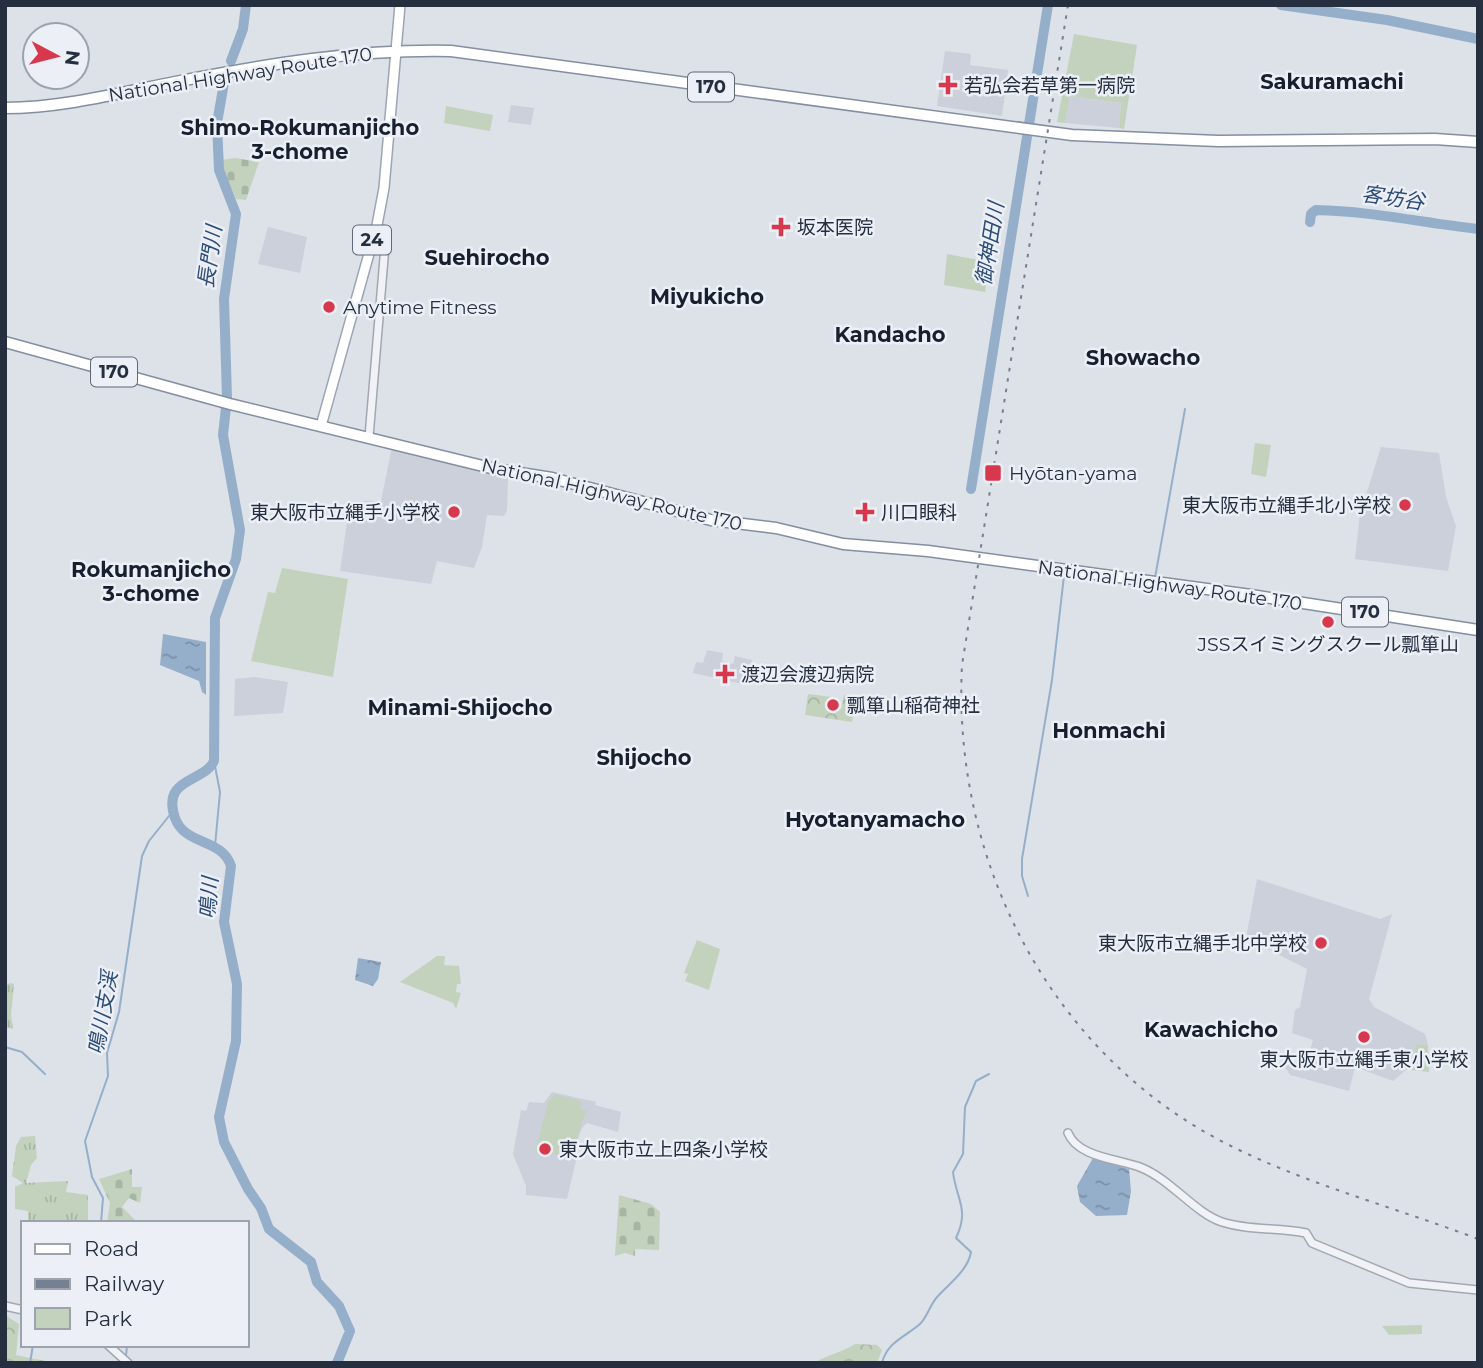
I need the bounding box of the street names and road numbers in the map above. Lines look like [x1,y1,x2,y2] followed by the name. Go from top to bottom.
[107,42,374,107] street label: National Highway Route 170
[688,72,734,102] road number: 170
[353,226,391,254] road number: 24
[91,358,137,386] road number: 170
[479,453,744,536] street label: National Highway Route 170
[1036,556,1304,615] street label: National Highway Route 170
[1342,598,1388,626] road number: 170

